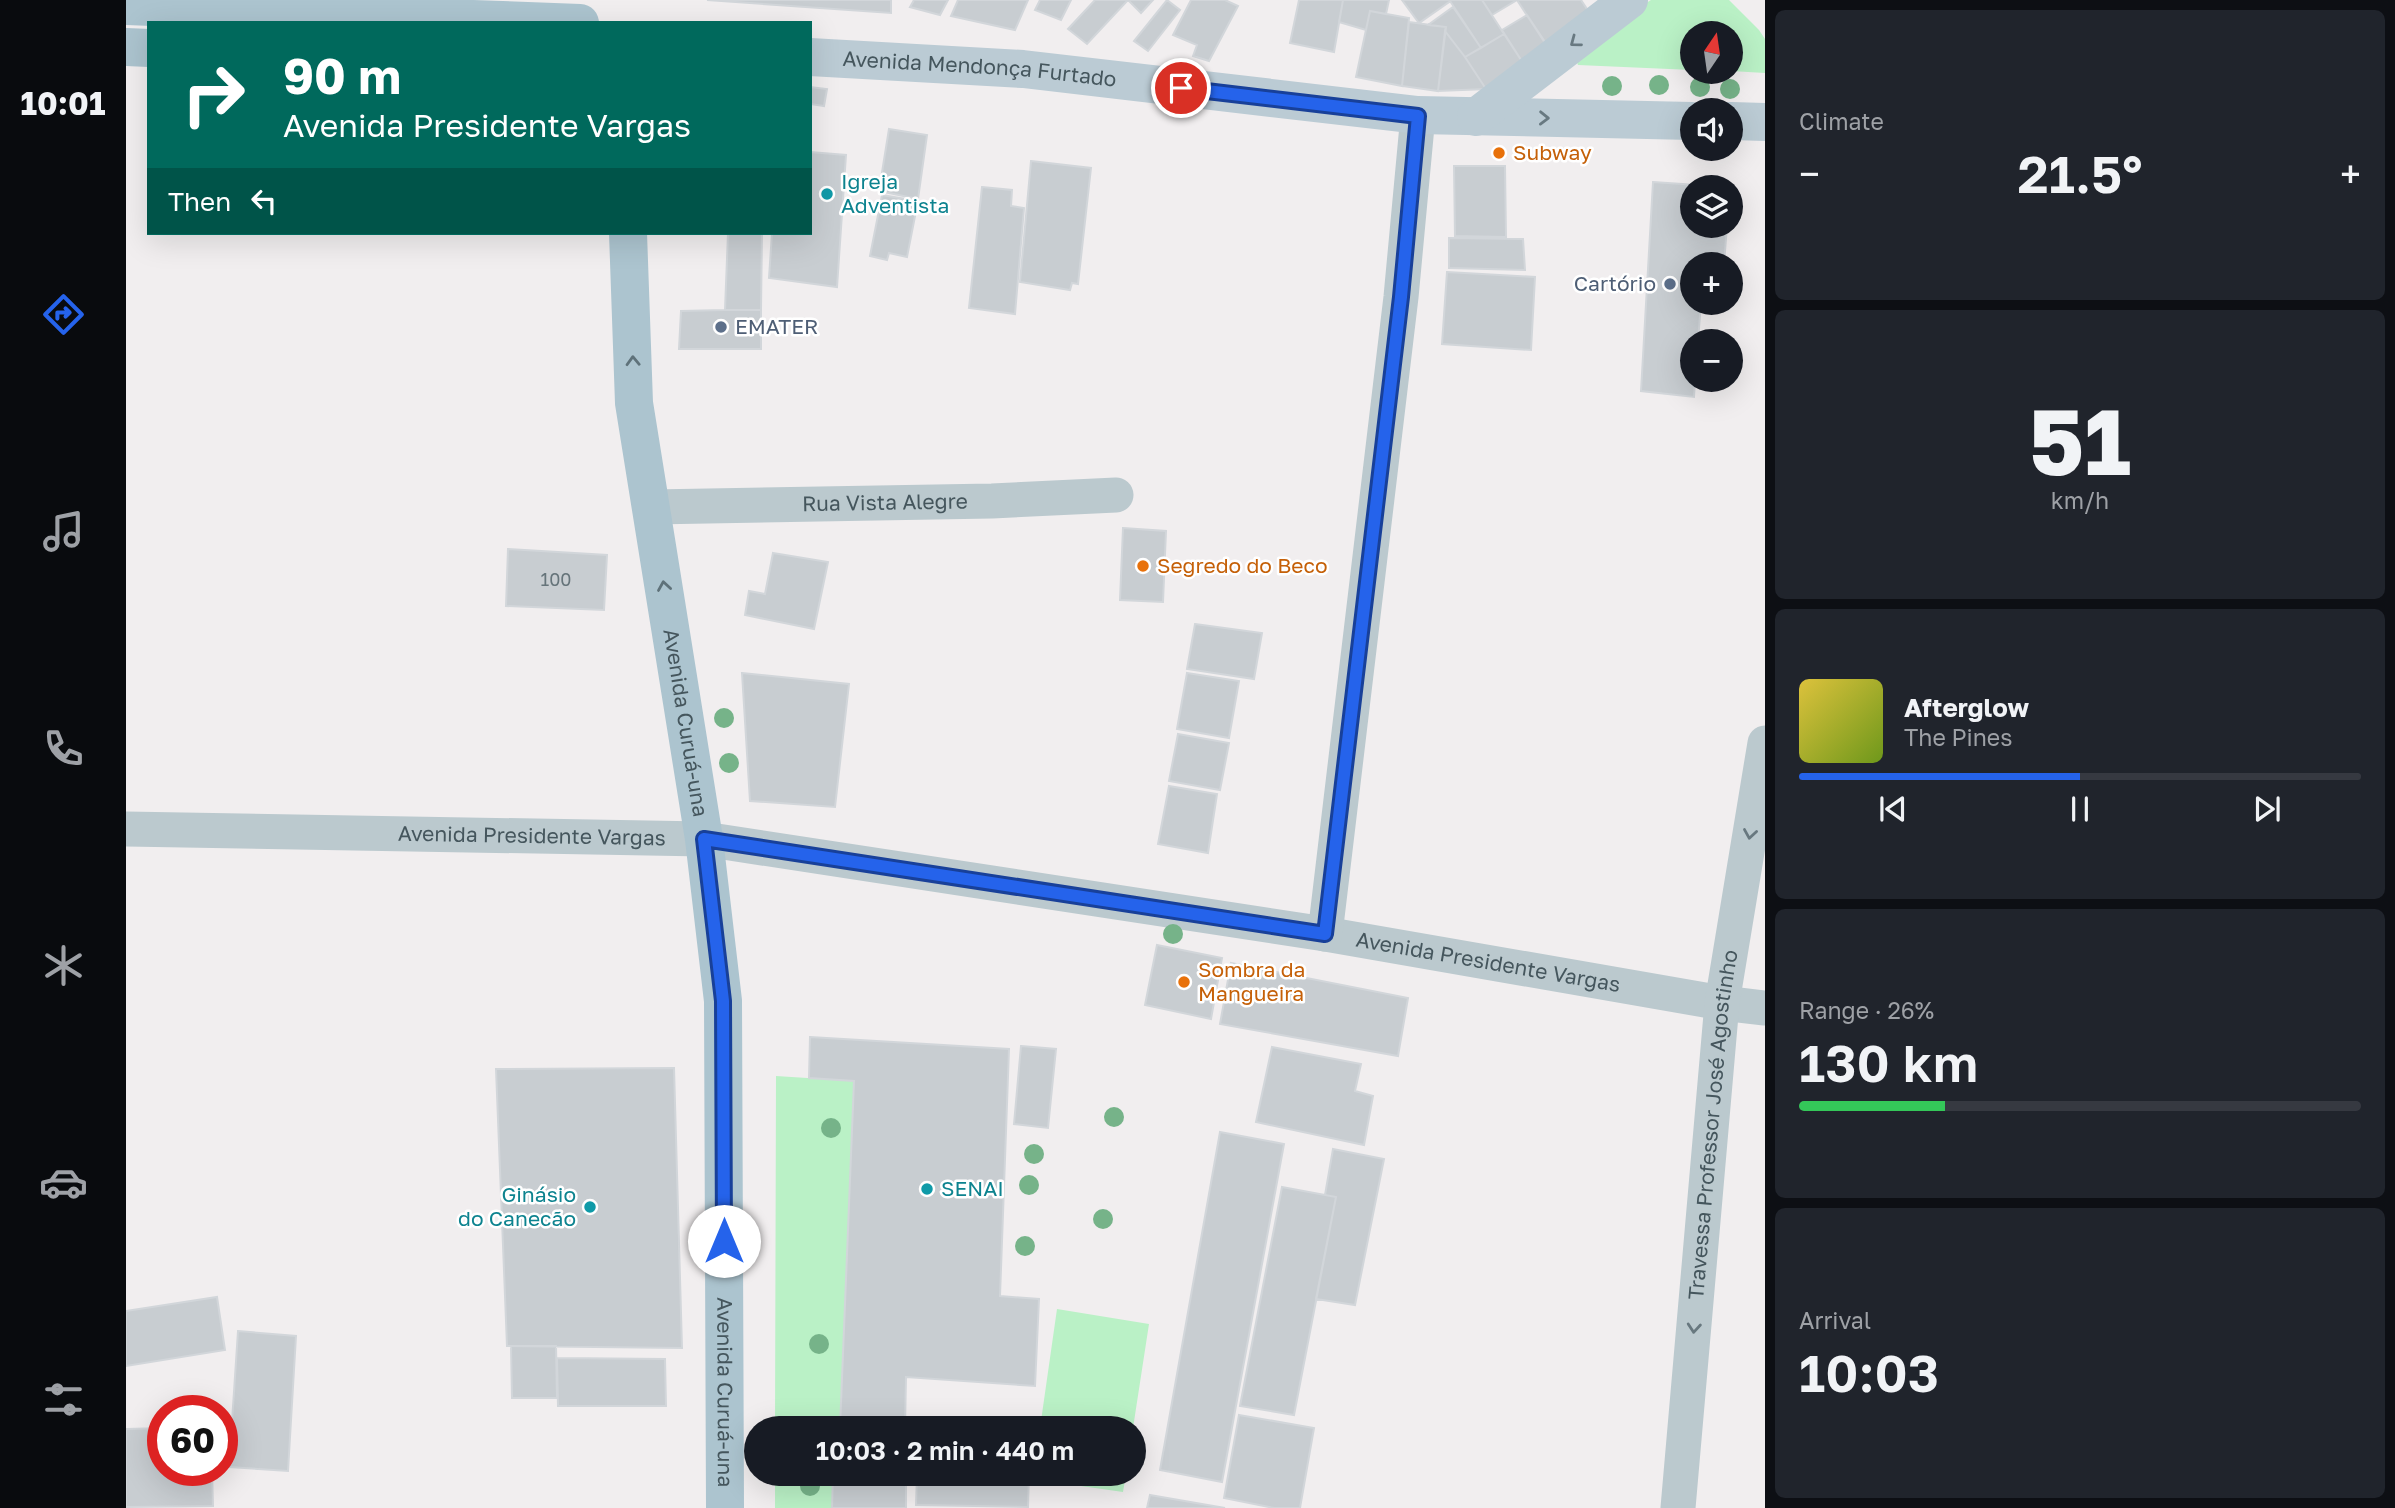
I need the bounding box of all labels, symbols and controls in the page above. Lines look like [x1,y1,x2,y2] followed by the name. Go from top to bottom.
[1680,21,1743,84] north arrow
[1680,21,1743,392] map controls
[1570,33,1582,46] one-way arrow
[842,45,1118,92] street label: Avenida Mendonça Furtado
[283,46,401,105] text: 90 m
[168,49,259,140] icon: right
[1151,58,1211,118] pin
[1162,69,1200,107] icon: arrive
[21,84,105,122] text: 10:01
[1680,98,1743,161] button: sound
[283,106,691,144] text: Avenida Presidente Vargas
[1799,107,1884,135] text: Climate
[1539,110,1550,126] one-way arrow
[1513,139,1592,165] place label: Subway
[2018,142,2142,204] text: 21.5°
[1491,145,1507,161] marker: Subway
[1799,151,1820,196] text: −
[2340,151,2361,196] text: +
[841,168,949,218] place label: Igreja Adventista
[1680,175,1743,238] button: layers
[245,182,283,220] icon: left
[168,186,231,217] text: Then
[819,186,835,202] marker: Igreja Adventista
[1680,252,1743,315] button: +
[1574,270,1656,296] place label: Cartório
[1662,276,1678,292] marker: Cartório
[39,290,88,339] icon: directions
[735,313,818,339] place label: EMATER
[713,319,729,335] marker: EMATER
[1680,329,1743,392] button: −
[625,356,640,367] one-way arrow
[2029,386,2131,495] text: 51
[2051,486,2109,514] text: km/h
[802,487,968,516] street label: Rua Vista Alegre
[39,507,88,556] icon: music
[1157,552,1328,578] place label: Segredo do Beco
[1135,558,1151,574] marker: Segredo do Beco
[540,568,572,590] house number: 100
[657,581,672,592] one-way arrow
[658,627,714,819] street label: Avenida Curuá-una
[1904,692,2029,723] text: Afterglow
[1904,723,2012,751] text: The Pines
[39,724,88,773] icon: phone
[1874,790,1912,828] icon: previous
[2061,790,2099,828] icon: pause
[2248,790,2286,828] icon: next
[398,820,666,850] street label: Avenida Presidente Vargas
[1743,828,1758,840] one-way arrow
[1354,926,1623,997] street label: Avenida Presidente Vargas
[39,941,88,990] icon: climate
[1682,948,1743,1301] street label: Travessa Professor José Agostinho
[1198,956,1305,1006] place label: Sombra da Mangueira
[1176,974,1192,990] marker: Sombra da Mangueira
[1799,996,1934,1024] text: Range · 26%
[1799,1031,1978,1093] text: 130 km
[39,1158,88,1207] icon: car
[941,1175,1004,1201] place label: SENAI
[458,1181,576,1231] place label: Ginásio do Canecão
[919,1181,935,1197] marker: SENAI
[582,1199,598,1215] marker: Ginásio do Canecão
[687,1204,761,1278] position arrow
[712,1297,739,1487] street label: Avenida Curuá-una
[1799,1306,1871,1334] text: Arrival
[1687,1323,1702,1334] one-way arrow
[1799,1341,1939,1403] text: 10:03
[39,1375,88,1424] icon: filters
[147,1395,238,1486] speed limit sign: 60
[816,1435,1074,1466] text: 10:03 · 2 min · 440 m

